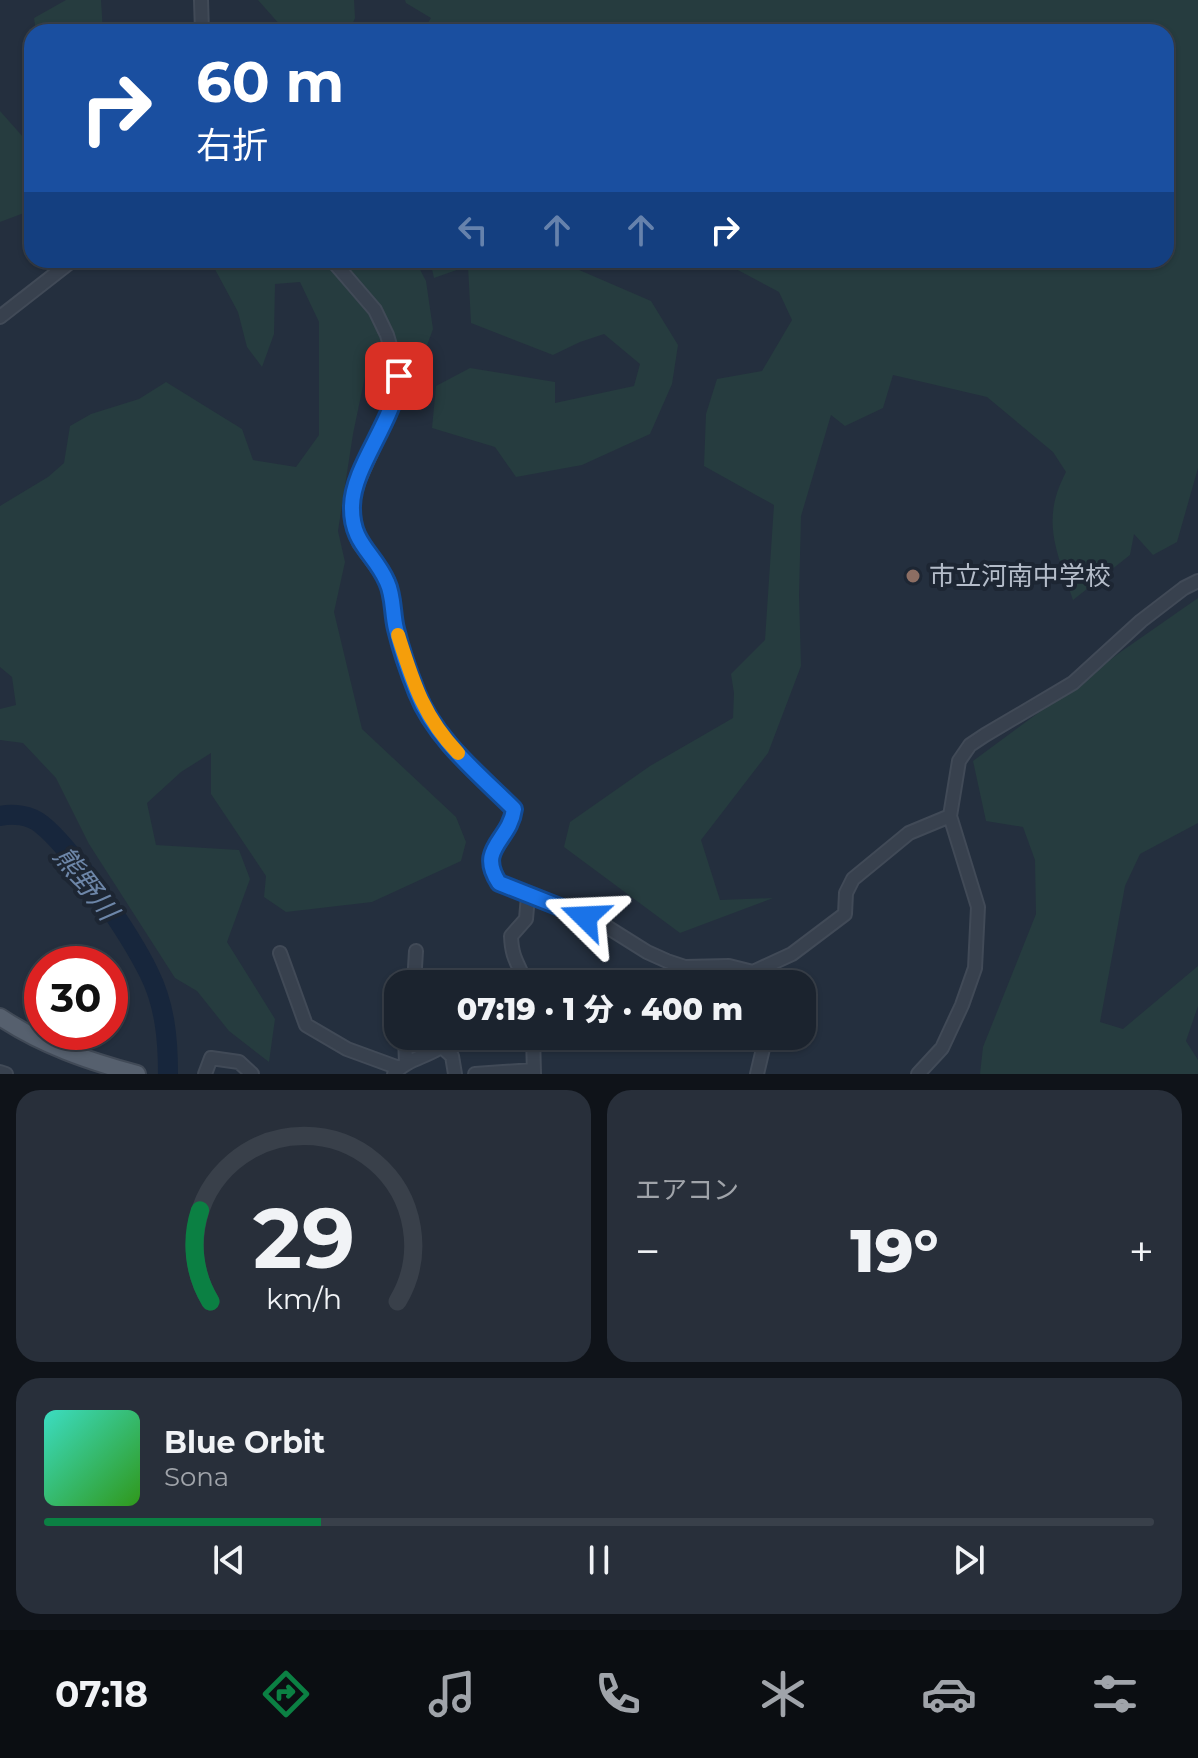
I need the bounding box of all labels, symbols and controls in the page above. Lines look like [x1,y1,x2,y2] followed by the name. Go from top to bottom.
[196,48,344,116] text: 60 m
[64,56,168,160] icon: right
[196,123,268,167] text: 右折
[451,208,495,252] icon: left
[535,208,579,252] icon: ahead
[619,208,663,252] icon: ahead
[703,208,747,252] icon: right
[365,342,433,410] pin
[377,354,421,398] icon: arrive
[929,560,1111,592] place label: 市立河南中学校
[904,567,922,585] marker: 市立河南中学校
[47,839,127,929] water label: 熊野川
[543,875,627,959] position arrow
[24,946,128,1050] speed limit sign: 30
[457,991,743,1028] text: 07:19 · 1 分 · 400 m
[635,1174,739,1206] text: エアコン
[252,1187,355,1289] text: 29
[850,1214,939,1287] text: 19°
[635,1224,660,1278] text: −
[1129,1224,1154,1278] text: +
[265,1281,342,1316] text: km/h
[164,1424,325,1461] text: Blue Orbit
[164,1461,229,1493] text: Sona
[207,1538,251,1582] icon: previous
[577,1538,621,1582] icon: pause
[947,1538,991,1582] icon: next
[258,1666,314,1722] icon: directions
[424,1666,480,1722] icon: music
[590,1666,646,1722] icon: phone
[755,1666,811,1722] icon: climate
[921,1666,977,1722] icon: car
[1087,1666,1143,1722] icon: filters
[55,1672,148,1716] text: 07:18

